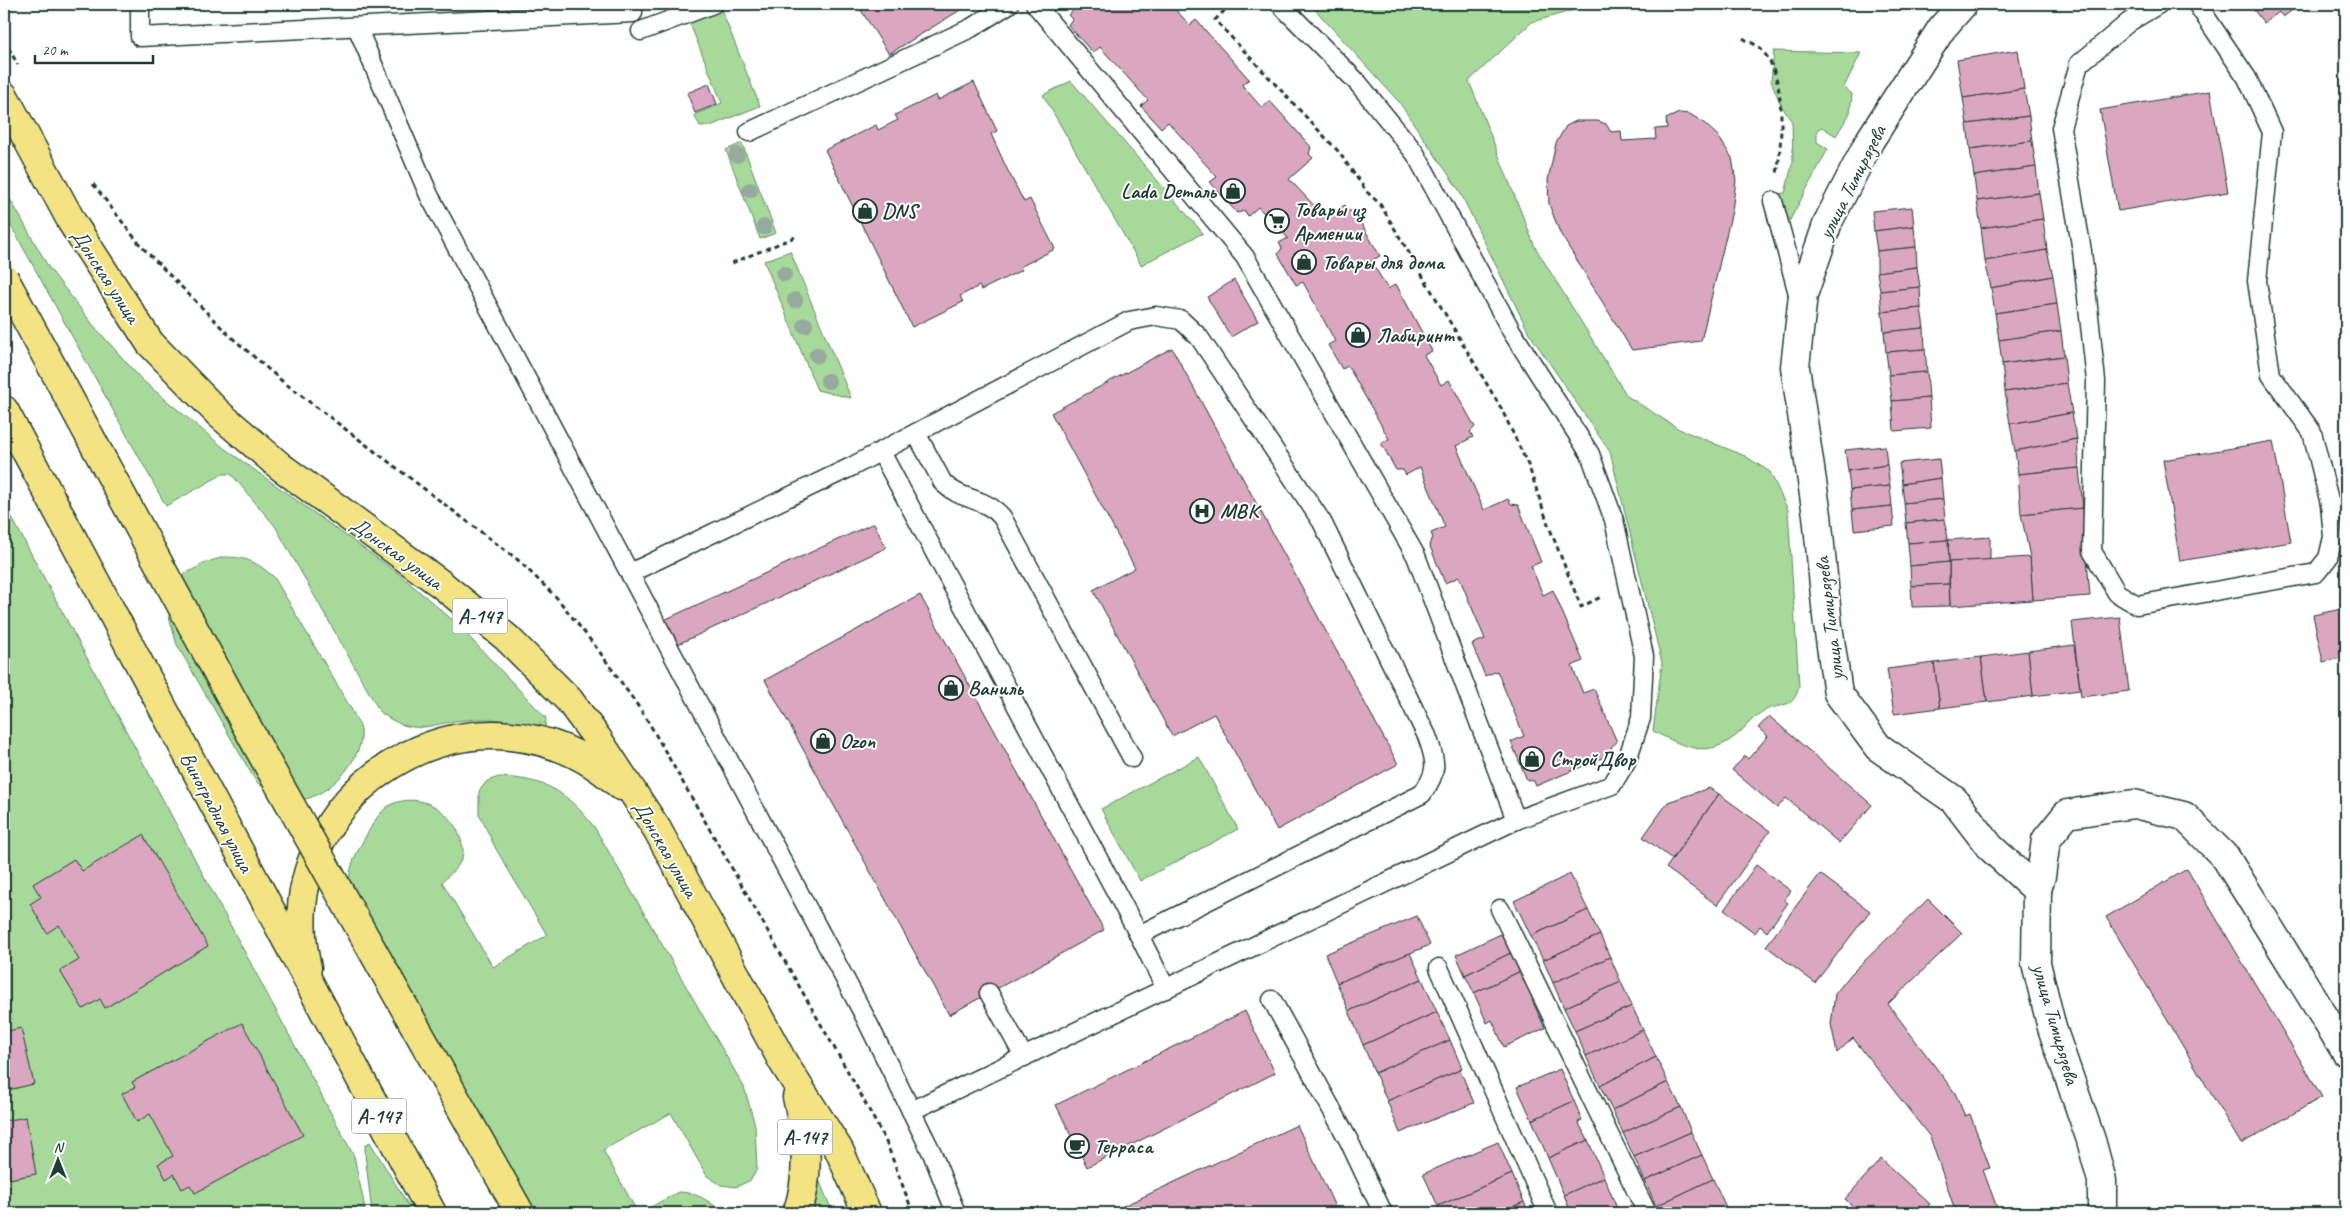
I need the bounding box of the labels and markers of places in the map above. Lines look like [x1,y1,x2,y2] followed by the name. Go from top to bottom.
[1121,178,1218,204] place label: Lada Dеталь
[1220,178,1246,204] shop icon: Lada Dеталь
[1294,196,1368,246] place label: Товары из Армении
[852,198,878,224] shop icon: DNS
[882,198,920,224] place label: DNS
[1264,208,1290,234] supermarket icon: Товары из Армении
[1291,249,1317,275] shop icon: Товары для дома
[1322,249,1446,275] place label: Товары для дома
[1345,322,1371,348] shop icon: Лабиринт
[1376,322,1455,348] place label: Лабиринт
[1189,498,1215,524] hospital icon: МВК
[1220,498,1262,524] place label: МВК
[938,675,964,701] shop icon: Ваниль
[968,675,1025,701] place label: Ваниль
[810,728,836,754] shop icon: Ozon
[840,728,875,754] place label: Ozon
[1519,746,1545,772] shop icon: СтройДвор
[1550,746,1637,772] place label: СтройДвор
[1064,1133,1090,1159] cafe icon: Терраса
[1094,1133,1154,1159] place label: Терраса

